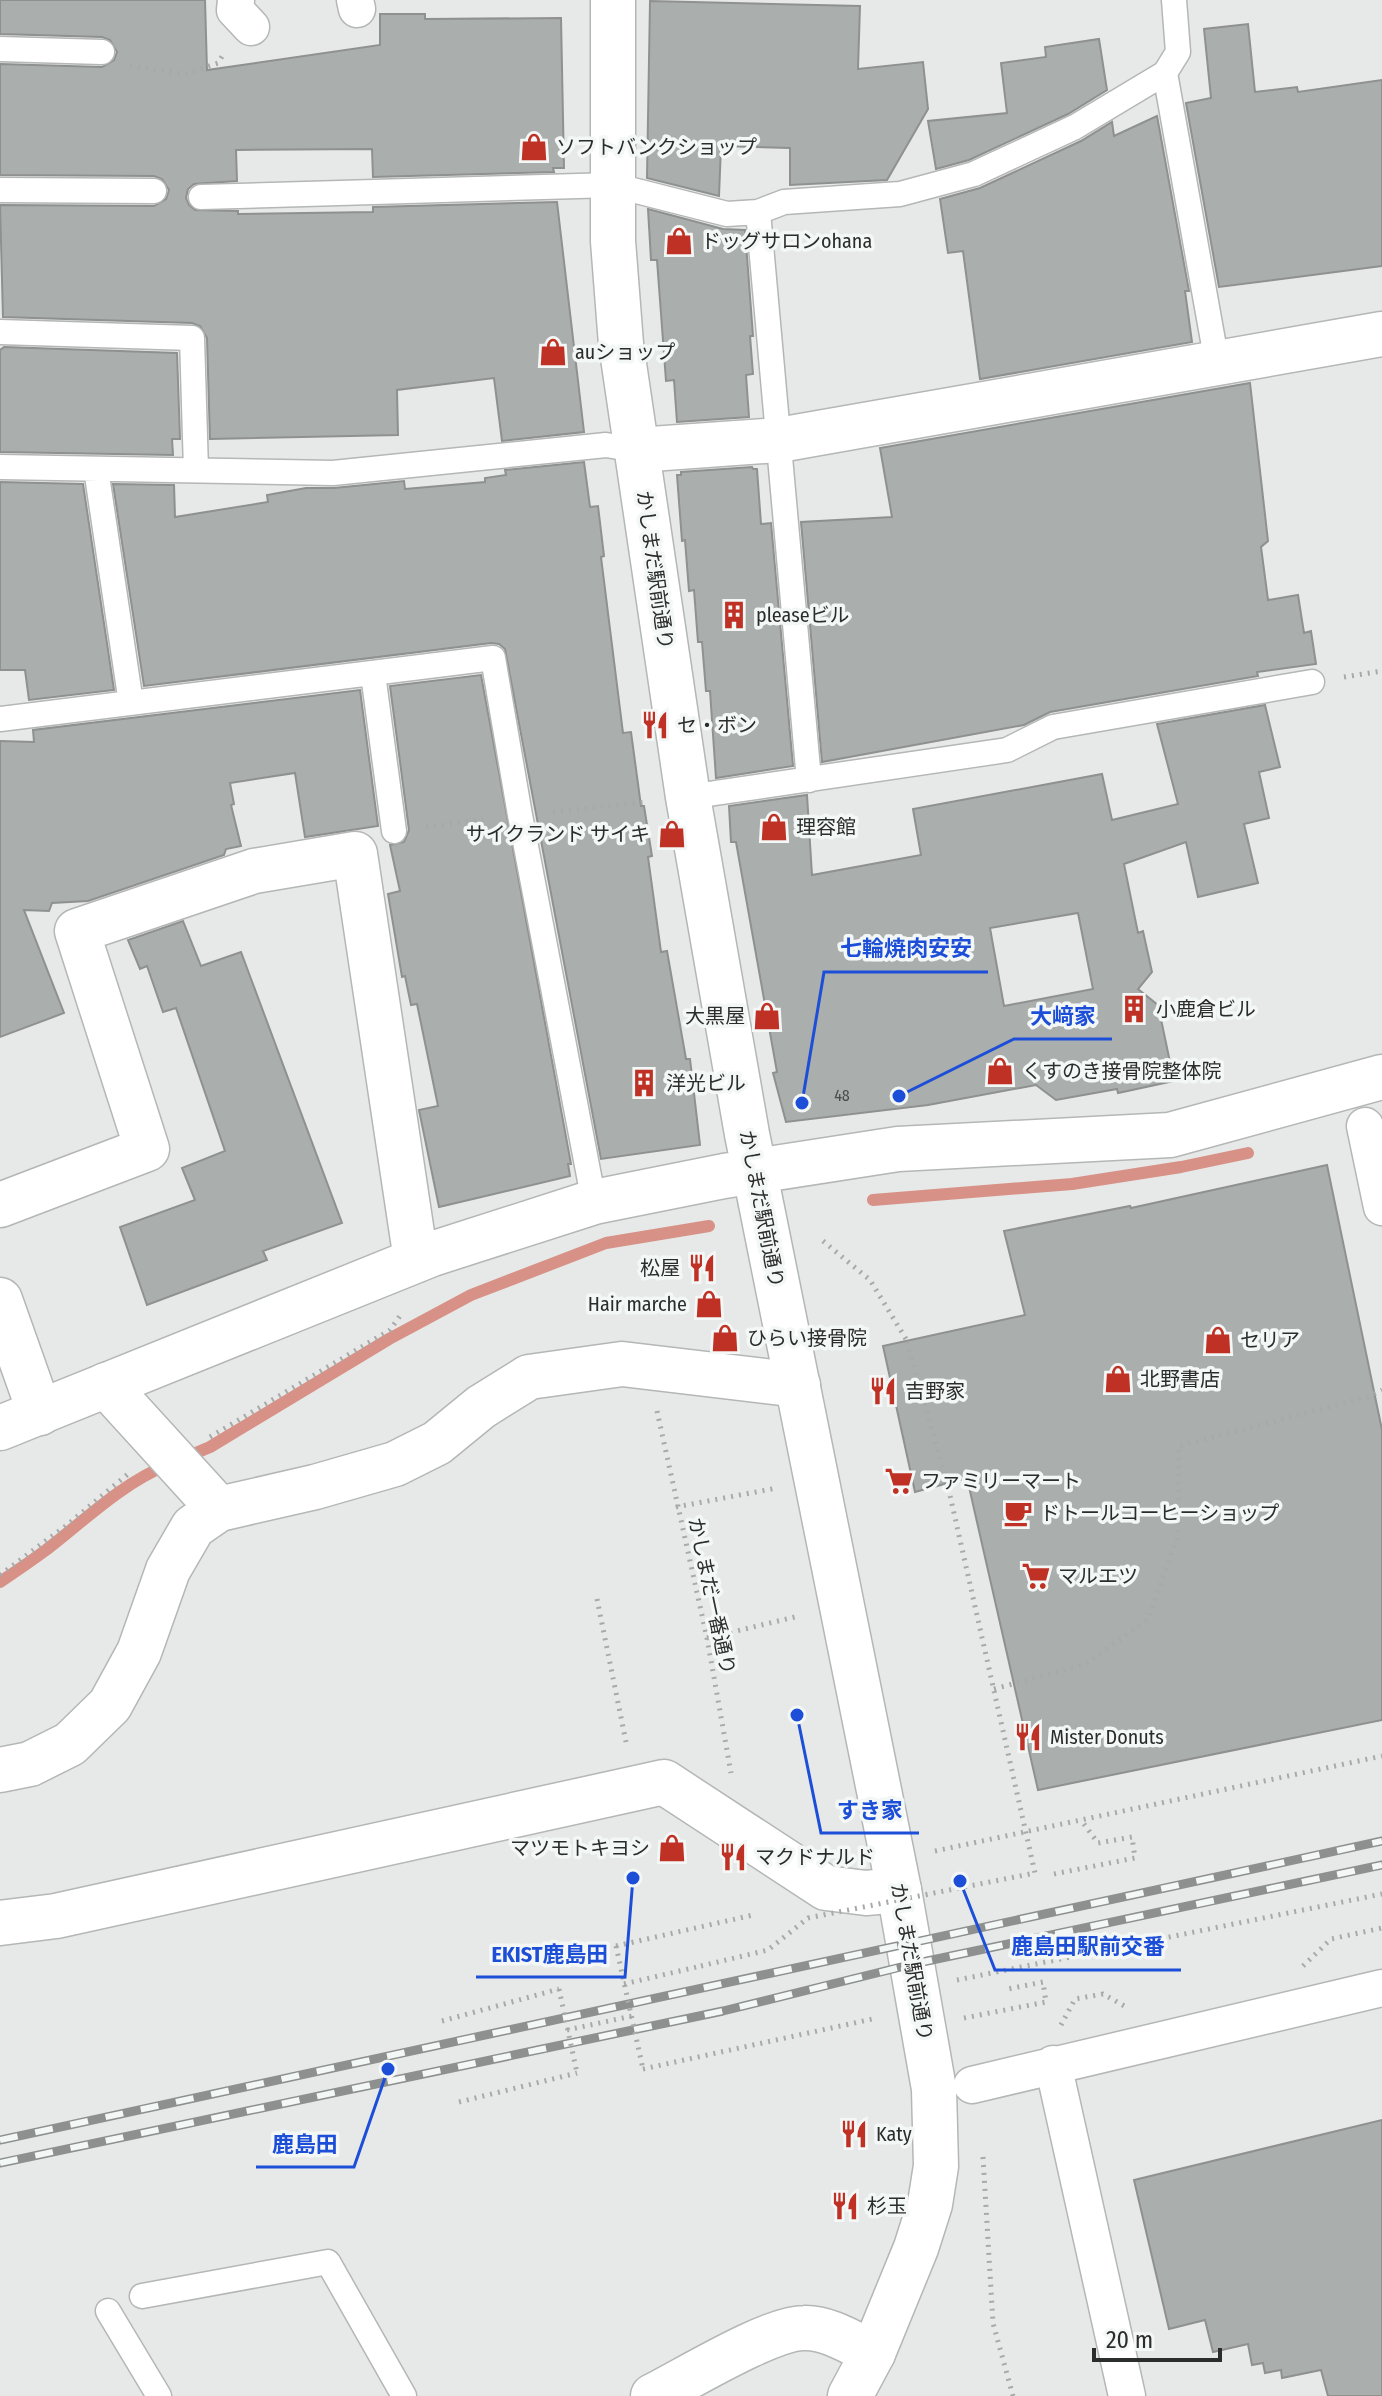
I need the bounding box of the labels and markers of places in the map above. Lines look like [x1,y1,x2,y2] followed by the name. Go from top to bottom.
[519,132,549,162] shop icon: ソフトバンクショップ
[556,135,757,159] place label: ソフトバンクショップ
[664,226,694,256] shop icon: ドッグサロンohana
[701,229,872,253] place label: ドッグサロンohana
[538,337,568,367] shop icon: auショップ
[575,340,675,364] place label: auショップ
[719,600,749,630] building icon: pleaseビル
[756,603,850,627] place label: pleaseビル
[640,710,670,740] restaurant icon: セ・ボン
[677,713,757,737] place label: セ・ボン
[759,812,789,842] shop icon: 理容館
[796,815,856,839] place label: 理容館
[657,819,687,849] shop icon: サイクランド サイキ
[466,822,650,846] place label: サイクランド サイキ
[824,926,988,972] callout: 七輪焼肉安安
[1014,993,1112,1039] callout: 大﨑家
[1119,994,1149,1024] building icon: 小鹿倉ビル
[1156,997,1256,1021] place label: 小鹿倉ビル
[752,1001,782,1031] shop icon: 大黒屋
[685,1004,745,1028] place label: 大黒屋
[985,1056,1015,1086] shop icon: くすのき接骨院整体院
[1022,1059,1221,1083] place label: くすのき接骨院整体院
[629,1068,659,1098] building icon: 洋光ビル
[666,1071,746,1095] place label: 洋光ビル
[687,1253,717,1283] restaurant icon: 松屋
[640,1256,680,1280] place label: 松屋
[694,1289,724,1319] shop icon: Hair marche
[588,1292,687,1316] place label: Hair marche
[710,1323,740,1353] shop icon: ひらい接骨院
[1203,1325,1233,1355] shop icon: セリア
[747,1326,867,1350] place label: ひらい接骨院
[1240,1328,1300,1352] place label: セリア
[1103,1364,1133,1394] shop icon: 北野書店
[1140,1367,1220,1391] place label: 北野書店
[868,1376,898,1406] restaurant icon: 吉野家
[905,1379,965,1403] place label: 吉野家
[884,1466,914,1496] supermarket icon: ファミリーマート
[921,1469,1081,1493] place label: ファミリーマート
[1003,1498,1033,1528] cafe icon: ドトールコーヒーショップ
[1040,1501,1279,1525] place label: ドトールコーヒーショップ
[1021,1561,1051,1591] supermarket icon: マルエツ
[1058,1564,1138,1588] place label: マルエツ
[1013,1722,1043,1752] restaurant icon: Mister Donuts
[1050,1725,1164,1749] place label: Mister Donuts
[821,1787,919,1833] callout: すき家
[657,1833,687,1863] shop icon: マツモトキヨシ
[510,1836,650,1860] place label: マツモトキヨシ
[718,1842,748,1872] restaurant icon: マクドナルド
[755,1845,875,1869] place label: マクドナルド
[995,1924,1181,1970] callout: 鹿島田駅前交番
[476,1931,625,1977] callout: EKIST鹿島田
[839,2119,869,2149] restaurant icon: Katy
[256,2121,354,2167] callout: 鹿島田
[876,2122,912,2146] place label: Katy
[830,2191,860,2221] restaurant icon: 杉玉
[867,2194,907,2218] place label: 杉玉

